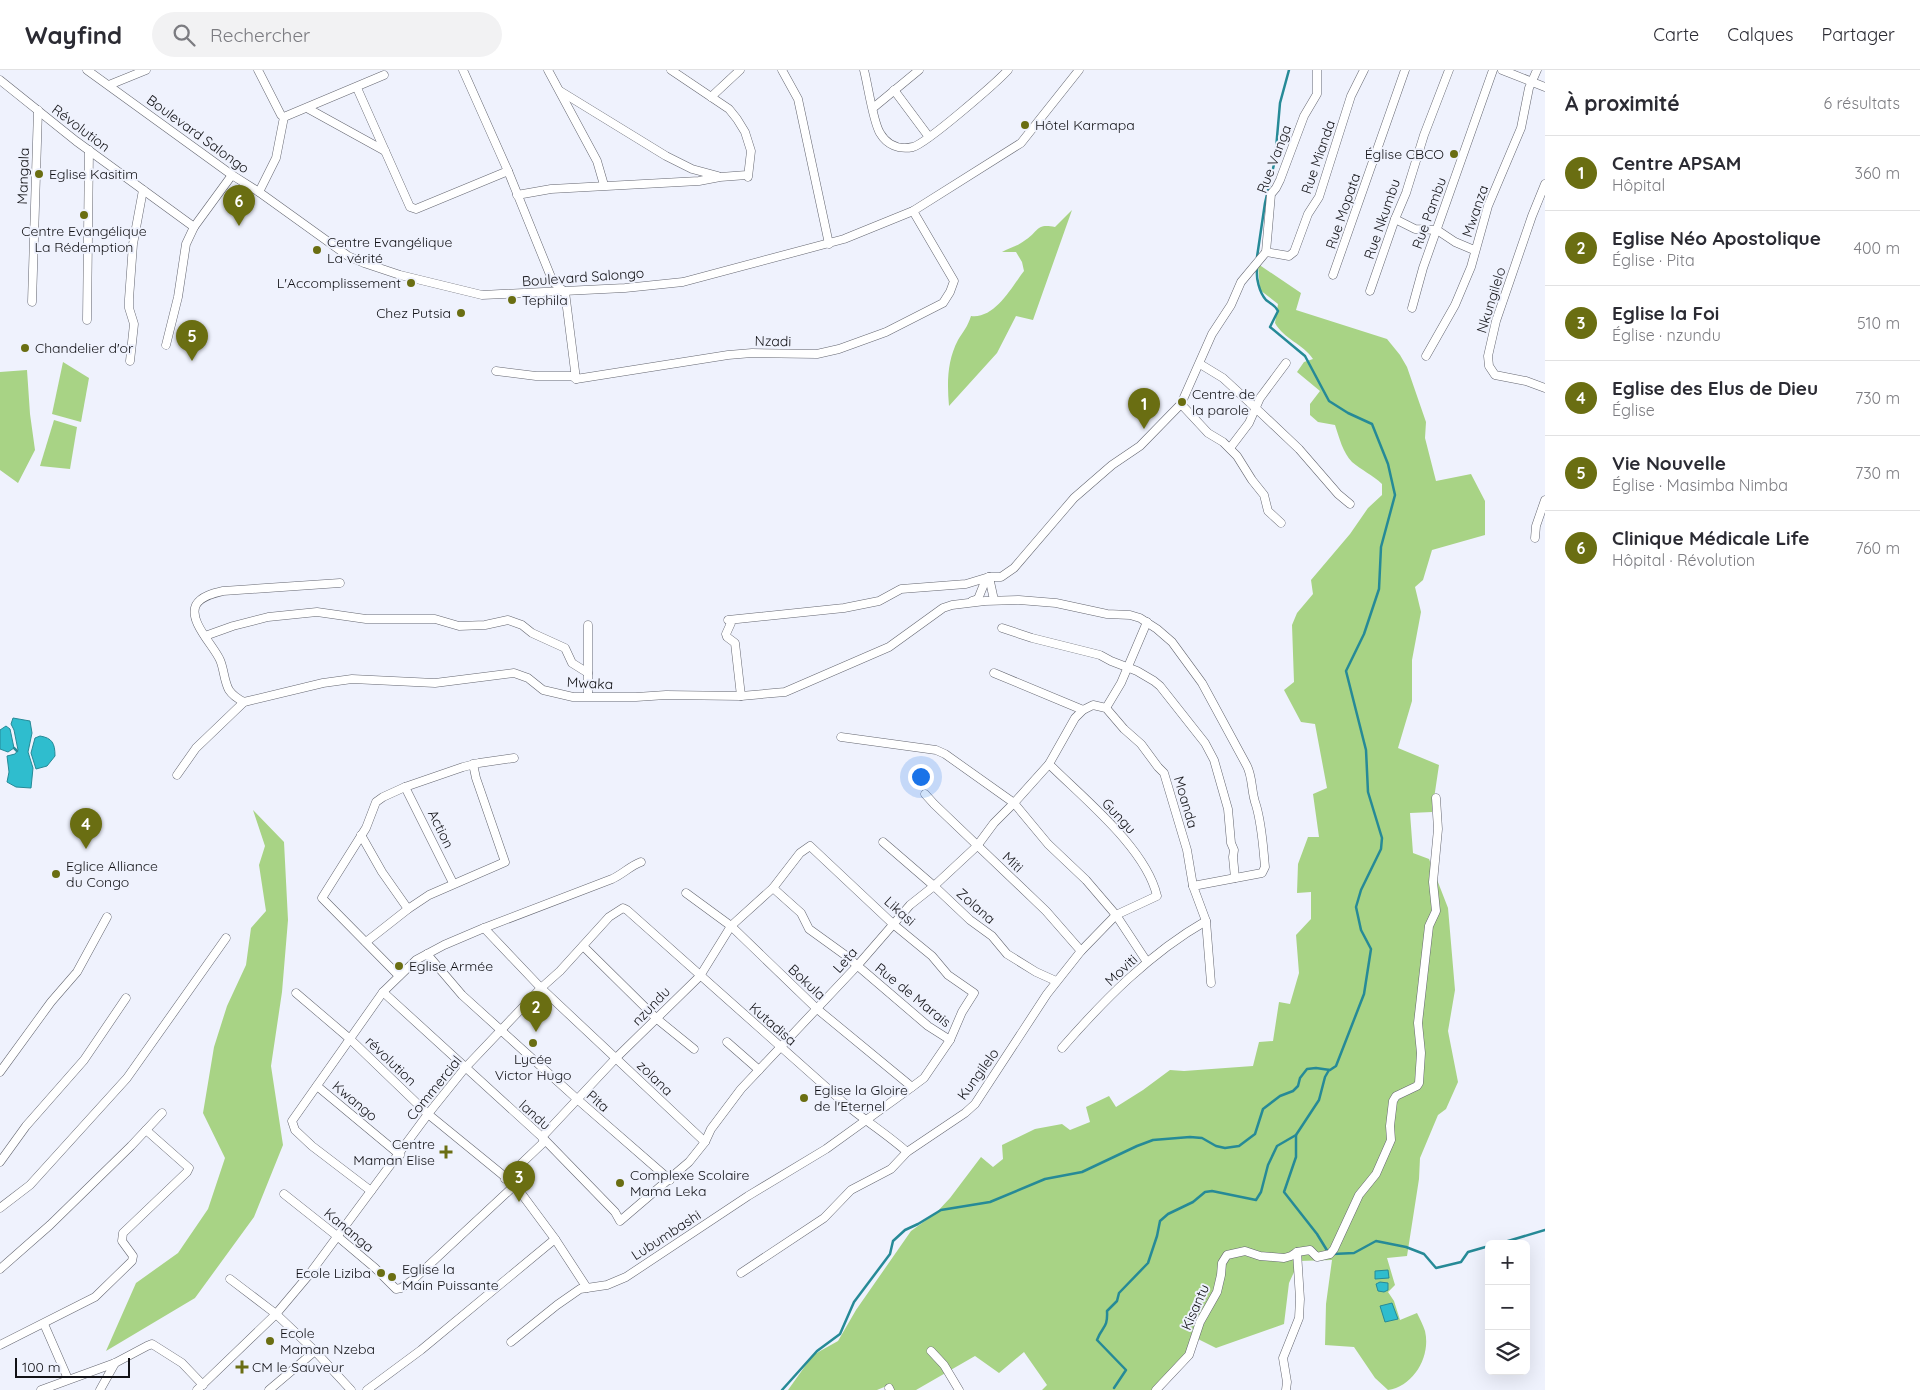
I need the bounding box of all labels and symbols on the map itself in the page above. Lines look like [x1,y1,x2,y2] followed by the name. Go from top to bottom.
[143,91,253,177] street label: Boulevard Salongo
[48,100,114,156] street label: Révolution
[1035,116,1135,134] place label: Hôtel Karmapa
[1297,118,1339,196] street label: Rue Mianda
[1019,119,1031,131] marker: Hôtel Karmapa
[1253,122,1295,196] street label: Rue Vanga
[1365,145,1444,163] place label: Église CBCO
[13,147,33,205] street label: Mangala
[1448,148,1460,160] marker: Église CBCO
[49,165,138,183] place label: Eglise Kasitim
[33,168,45,180] marker: Eglise Kasitim
[1322,171,1364,251] street label: Rue Mopata
[1408,175,1450,251] street label: Rue Pambu
[1360,176,1404,262] street label: Rue Nkumbu
[1458,183,1492,239] street label: Mwanza
[223,185,255,226] pin: 6
[78,209,90,221] marker: Centre Evangélique La Rédemption
[21,222,147,256] place label: Centre Evangélique La Rédemption
[327,233,452,267] place label: Centre Evangélique La vérité
[311,244,323,256] marker: Centre Evangélique La vérité
[521,264,645,290] street label: Boulevard Salongo
[1472,265,1510,335] street label: Nkungilelo
[277,274,401,292] place label: L'Accomplissement
[405,277,417,289] marker: L'Accomplissement
[522,291,568,309] place label: Tephila
[506,294,518,306] marker: Tephila
[376,304,451,322] place label: Chez Putsia
[455,307,467,319] marker: Chez Putsia
[176,320,208,361] pin: 5
[754,332,792,350] street label: Nzadi
[35,339,134,357] place label: Chandelier d'or
[19,342,31,354] marker: Chandelier d'or
[1192,385,1255,419] place label: Centre de la parole
[1128,388,1160,429] pin: 1
[1176,396,1188,408] marker: Centre de la parole
[566,673,614,693] street label: Mwaka
[908,764,934,790] your location
[1170,774,1202,830] street label: Moanda
[1098,794,1140,838] street label: Gungu
[424,807,458,851] street label: Action
[70,808,102,849] pin: 4
[999,848,1027,876] street label: Miti
[66,857,158,891] place label: Eglice Alliance du Congo
[50,868,62,880] marker: Eglice Alliance du Congo
[953,884,999,928] street label: Zolana
[881,892,919,930] street label: Likasi
[829,943,861,977] street label: Leta
[1101,950,1141,990] street label: Moviti
[409,957,493,975] place label: Eglise Armée
[871,959,955,1031] street label: Rue de Marais
[393,960,405,972] marker: Eglise Armée
[785,960,829,1004] street label: Bokula
[628,983,674,1029] street label: nzundu
[520,991,552,1032] pin: 2
[746,998,800,1050] street label: Kutadisa
[362,1032,420,1090] street label: révolution
[527,1037,539,1049] marker: Lycée Victor Hugo
[953,1045,1003,1103] street label: Kungilelo
[495,1050,571,1084] place label: Lycée Victor Hugo
[402,1052,466,1124] street label: Commercial
[633,1056,677,1100] street label: zolana
[329,1077,381,1125] street label: Kwango
[814,1081,908,1115] place label: Eglise la Gloire de l'Eternel
[583,1086,613,1116] street label: Pita
[798,1092,810,1104] marker: Eglise la Gloire de l'Eternel
[515,1096,555,1134] street label: landu
[353,1135,435,1169] place label: Centre Maman Elise
[439,1145,453,1159] marker: Centre Maman Elise
[503,1161,535,1202] pin: 3
[630,1166,749,1200] place label: Complexe Scolaire Mama Leka
[614,1177,626,1189] marker: Complexe Scolaire Mama Leka
[320,1204,378,1256] street label: Kananga
[628,1206,704,1264] street label: Lubumbashi
[402,1260,499,1294] place label: Eglise la Main Puissante
[295,1264,371,1282] place label: Ecole Liziba
[375,1267,387,1279] marker: Ecole Liziba
[386,1271,398,1283] marker: Eglise la Main Puissante
[1177,1281,1213,1333] street label: Kisantu
[280,1324,375,1358] place label: Ecole Maman Nzeba
[264,1335,276,1347] marker: Ecole Maman Nzeba
[15,1355,130,1378] scale bar
[252,1358,345,1376] place label: CM le Sauveur
[236,1361,248,1373] marker: CM le Sauveur

